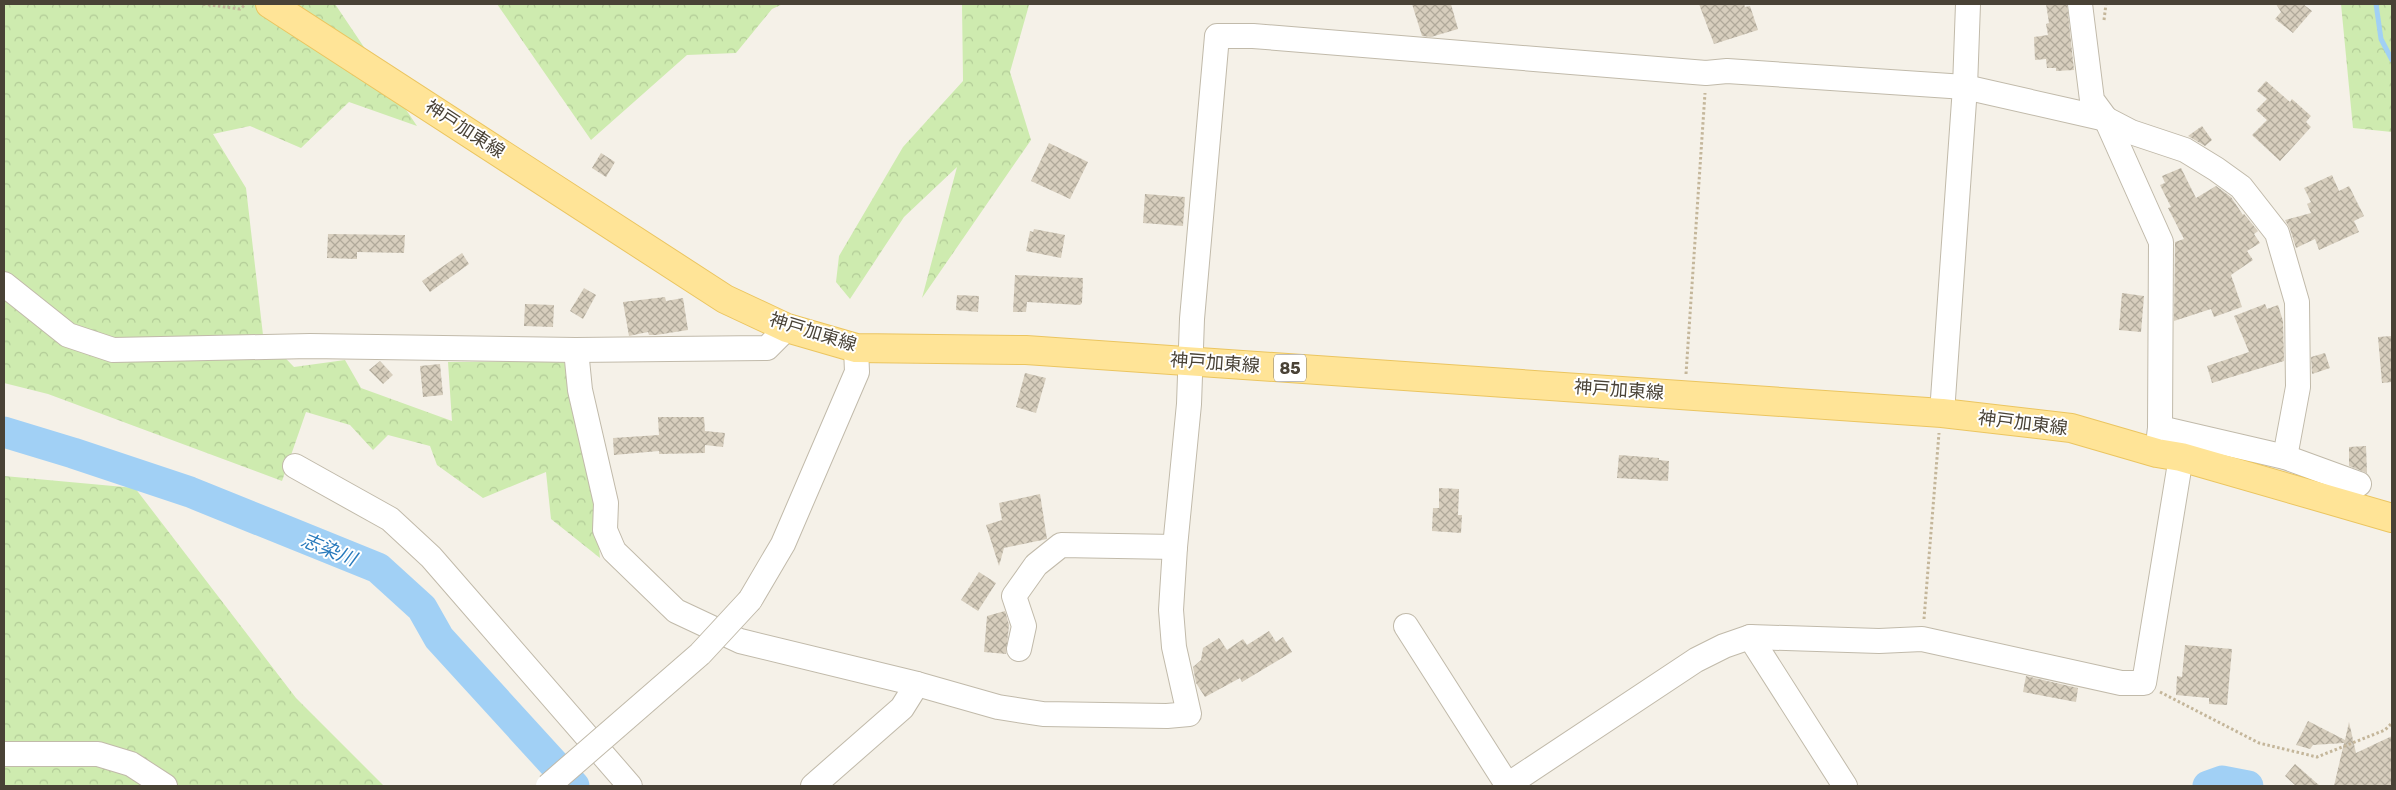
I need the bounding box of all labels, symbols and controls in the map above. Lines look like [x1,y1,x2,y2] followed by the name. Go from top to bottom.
[421,95,509,163] street label: 神戸加東線
[767,308,859,356] street label: 神戸加東線
[1169,349,1261,377] street label: 神戸加東線
[1274,354,1306,382] road number: 85
[1573,376,1665,404] street label: 神戸加東線
[1977,407,2069,439] street label: 神戸加東線
[298,528,361,572] water label: 志染川

